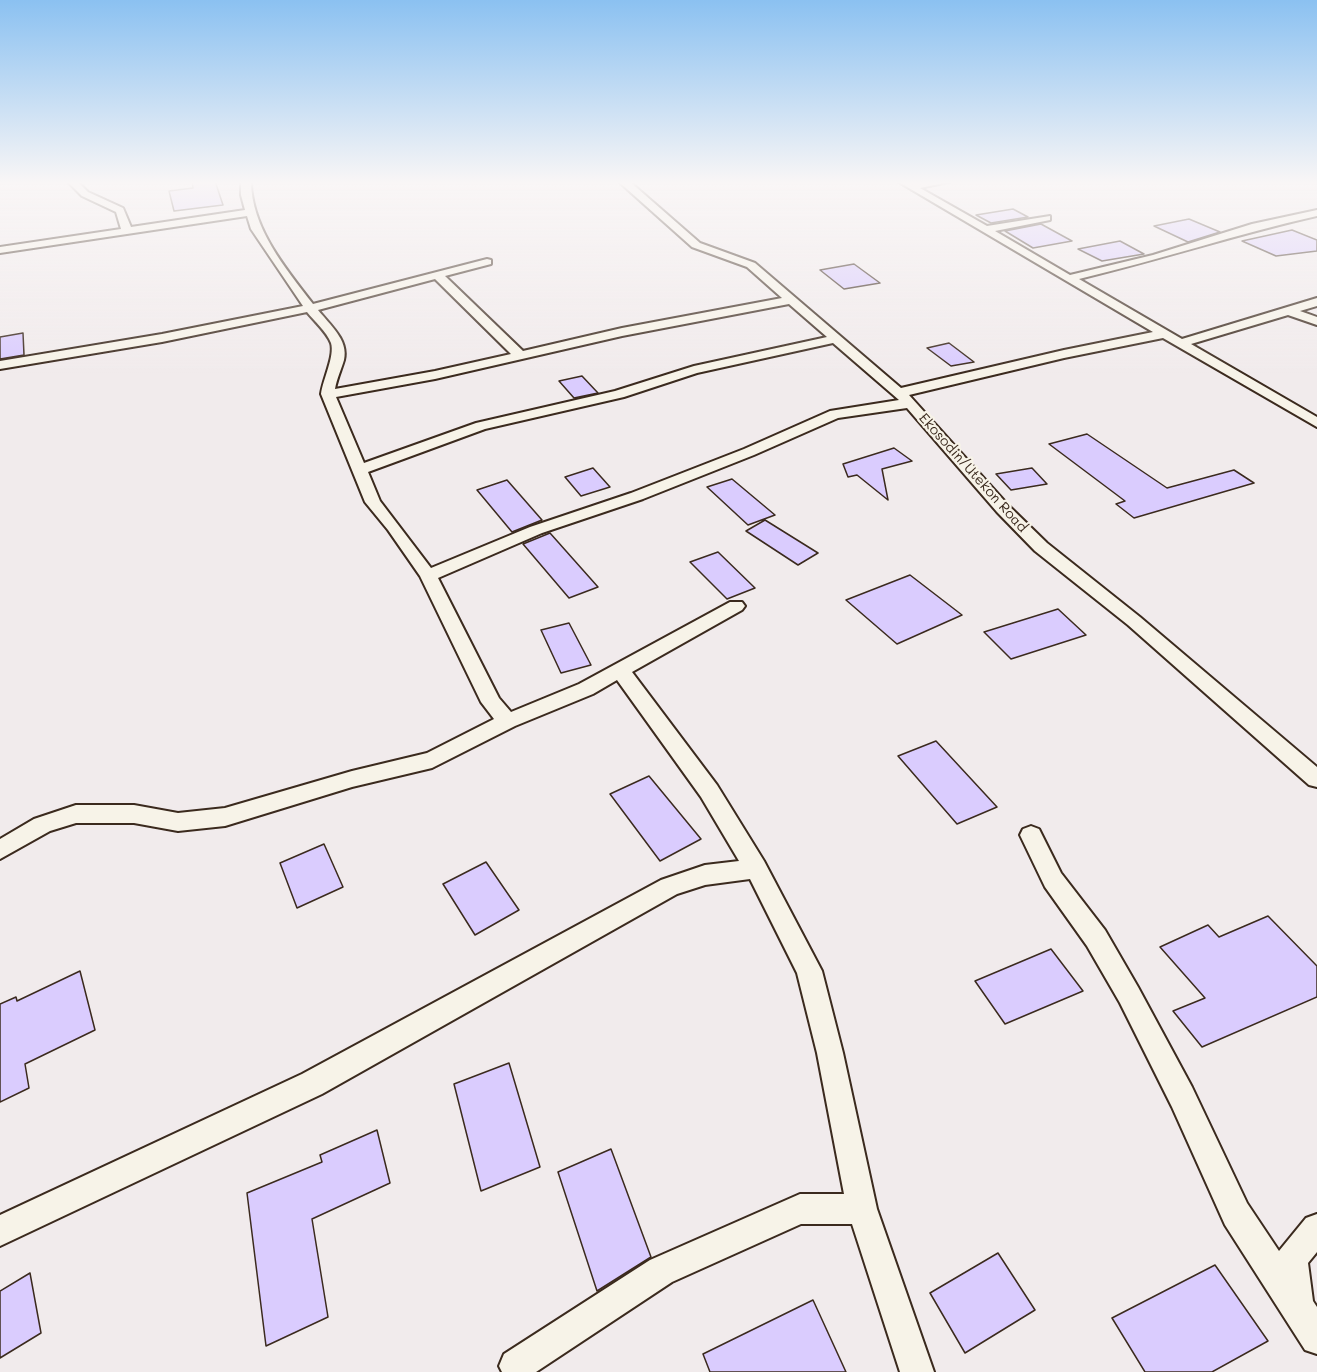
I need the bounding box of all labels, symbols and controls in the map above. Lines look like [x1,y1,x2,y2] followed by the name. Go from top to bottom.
[915,410,1031,536] street label: Ekosodin/Utekon Road

